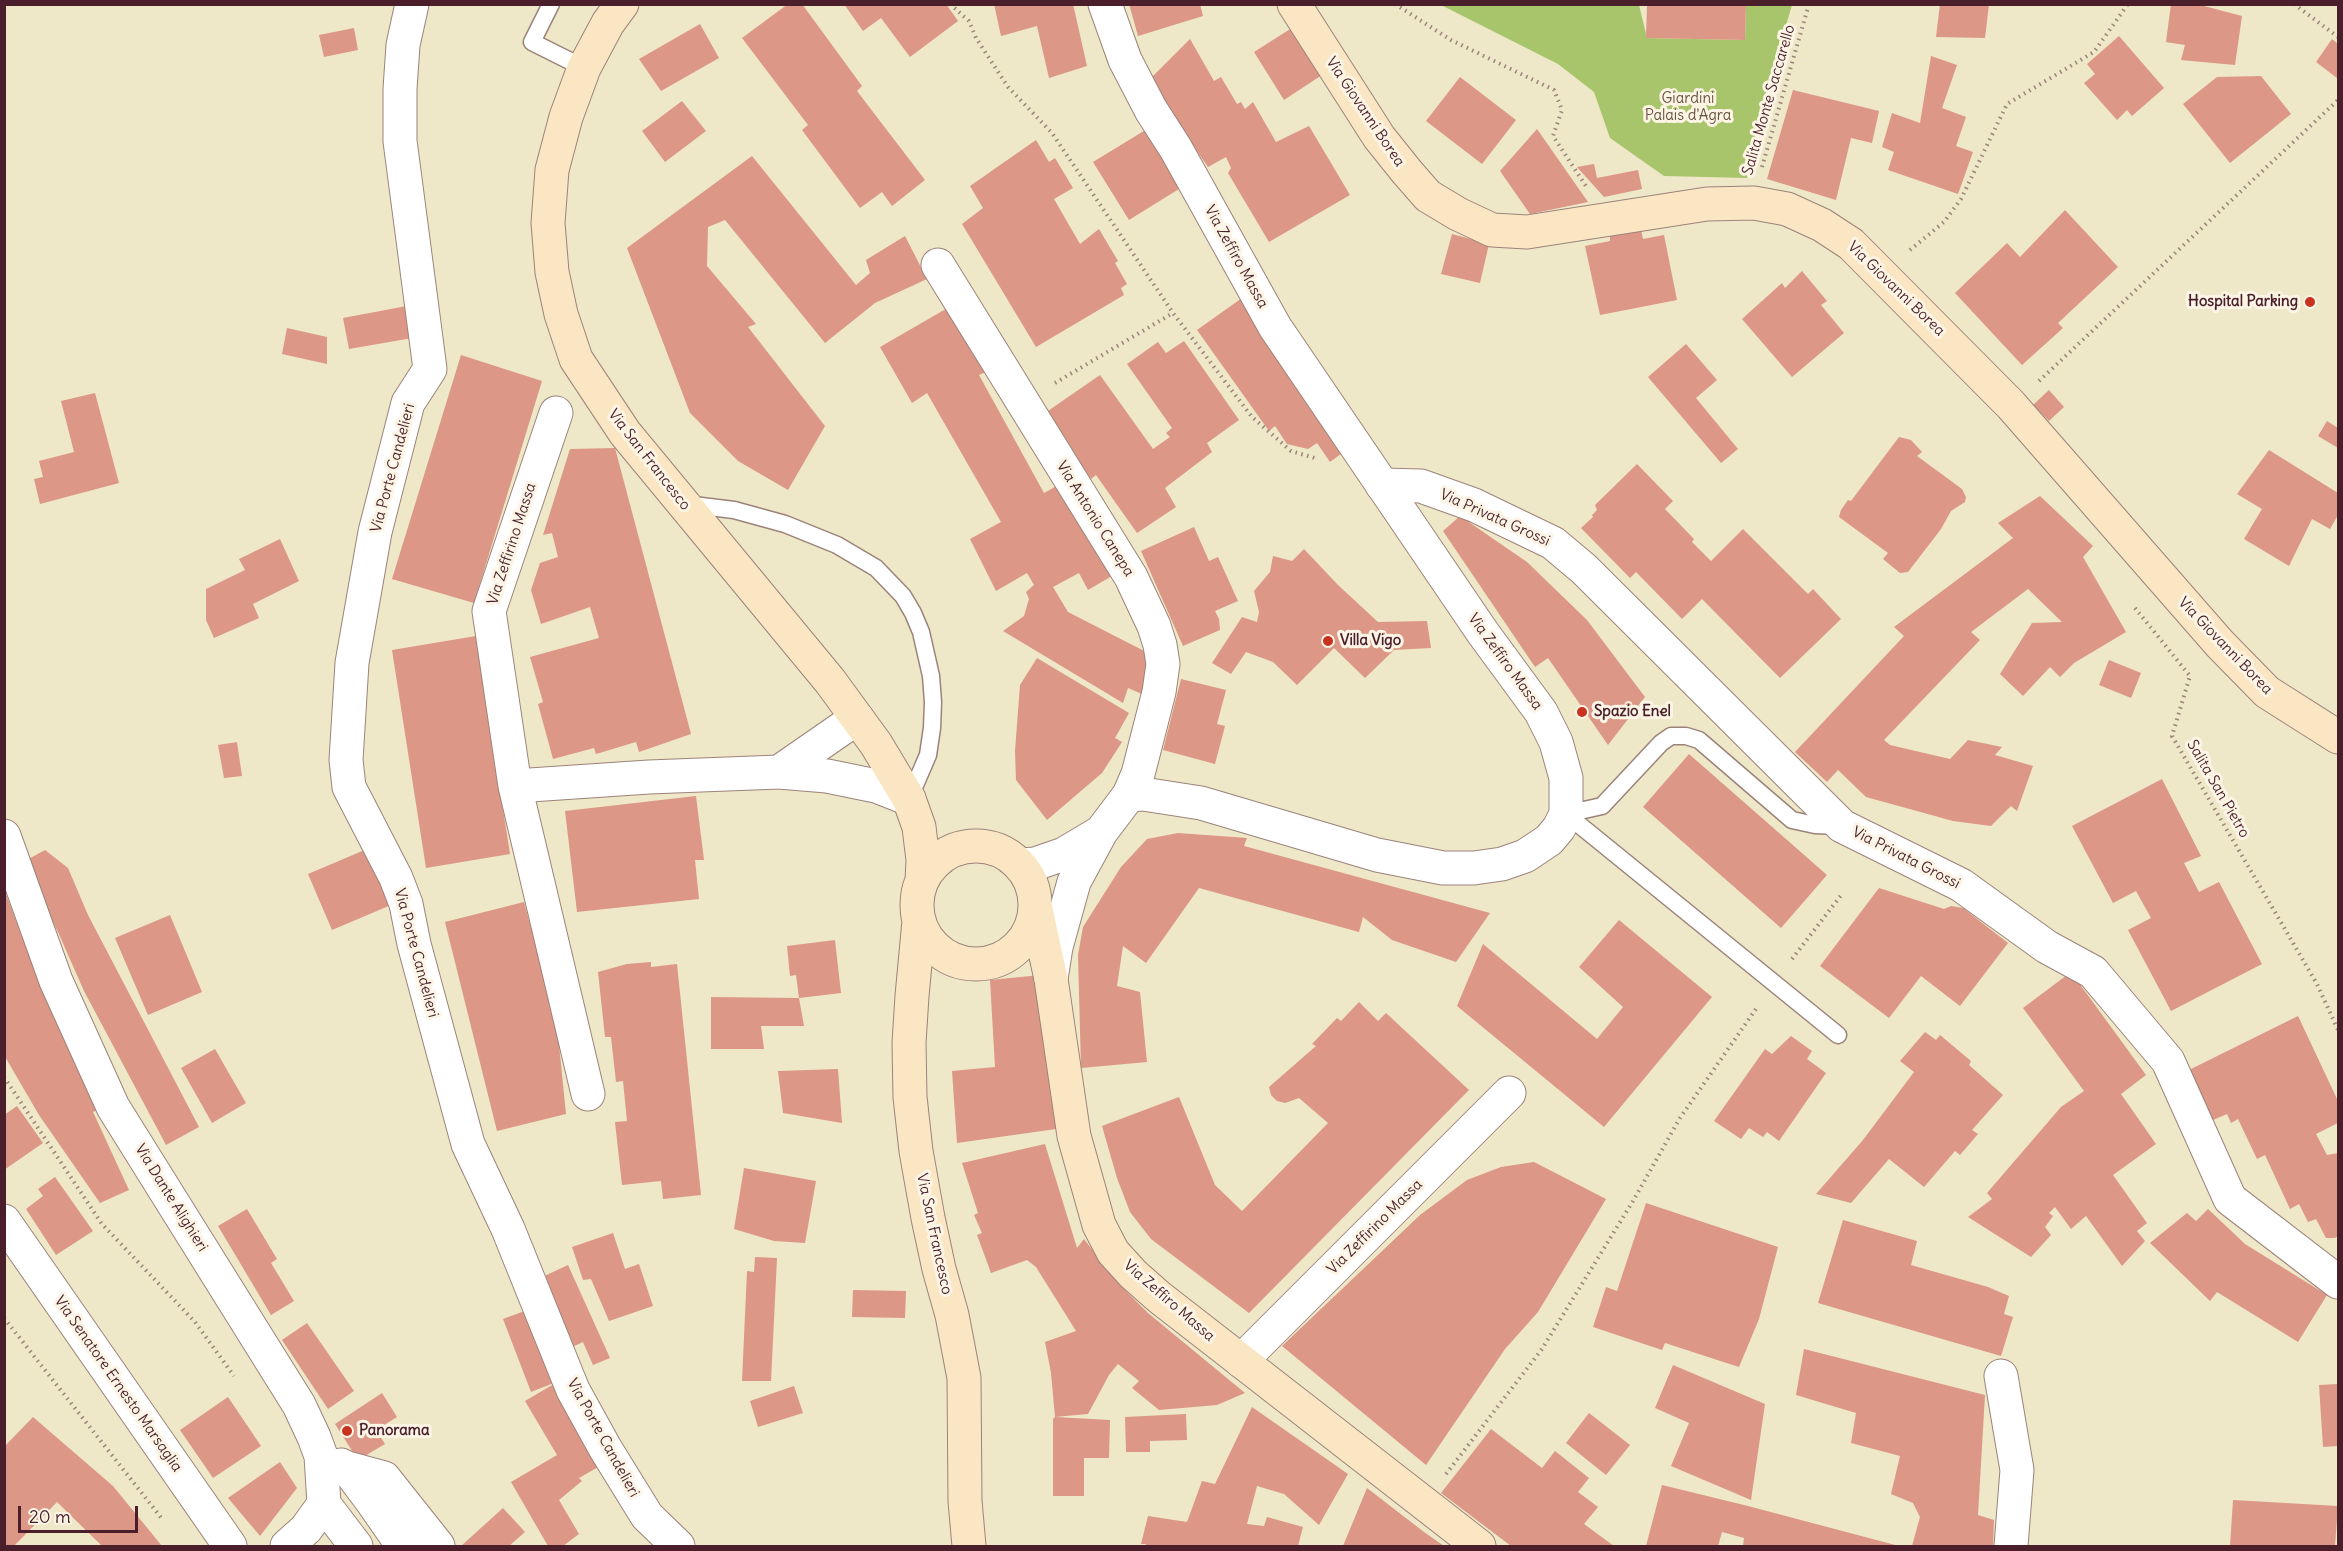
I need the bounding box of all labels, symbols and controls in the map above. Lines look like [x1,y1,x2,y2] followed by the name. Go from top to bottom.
[1739,23,1799,177] street label: Salita Monte Saccarello
[1322,54,1408,170] street label: Via Giovanni Borea
[1645,90,1731,125] park label: Giardini Palais d'Agra
[1200,202,1272,312] street label: Via Zeffiro Massa
[1844,238,1948,340] street label: Via Giovanni Borea
[2188,293,2298,311] place label: Hospital Parking
[2303,295,2317,309] marker: Hospital Parking
[367,402,419,534] street label: Via Porte Candelieri
[604,406,694,514] street label: Via San Francesco
[1052,458,1138,580] street label: Via Antonio Canepa
[484,481,540,607] street label: Via Zeffirino Massa
[1437,486,1553,550] street label: Via Privata Grossi
[2174,594,2276,698] street label: Via Giovanni Borea
[1464,610,1546,714] street label: Via Zeffiro Massa
[1340,632,1401,650] place label: Villa Vigo
[1321,634,1335,648] marker: Villa Vigo
[1594,703,1671,721] place label: Spazio Enel
[1575,705,1589,719] marker: Spazio Enel
[2183,737,2253,841] street label: Salita San Pietro
[1849,823,1963,893] street label: Via Privata Grossi
[390,887,442,1019] street label: Via Porte Candelieri
[131,1141,211,1255] street label: Via Dante Alighieri
[912,1172,956,1296] street label: Via San Francesco
[1324,1176,1426,1278] street label: Via Zeffirino Massa
[1120,1257,1218,1345] street label: Via Zeffiro Massa
[50,1293,186,1475] street label: Via Senatore Ernesto Marsaglia
[563,1376,643,1500] street label: Via Porte Candelieri
[359,1422,430,1440] place label: Panorama
[340,1424,354,1438] marker: Panorama
[21,1494,141,1532] scale bar
[29,1505,71,1528] text: 20 m

